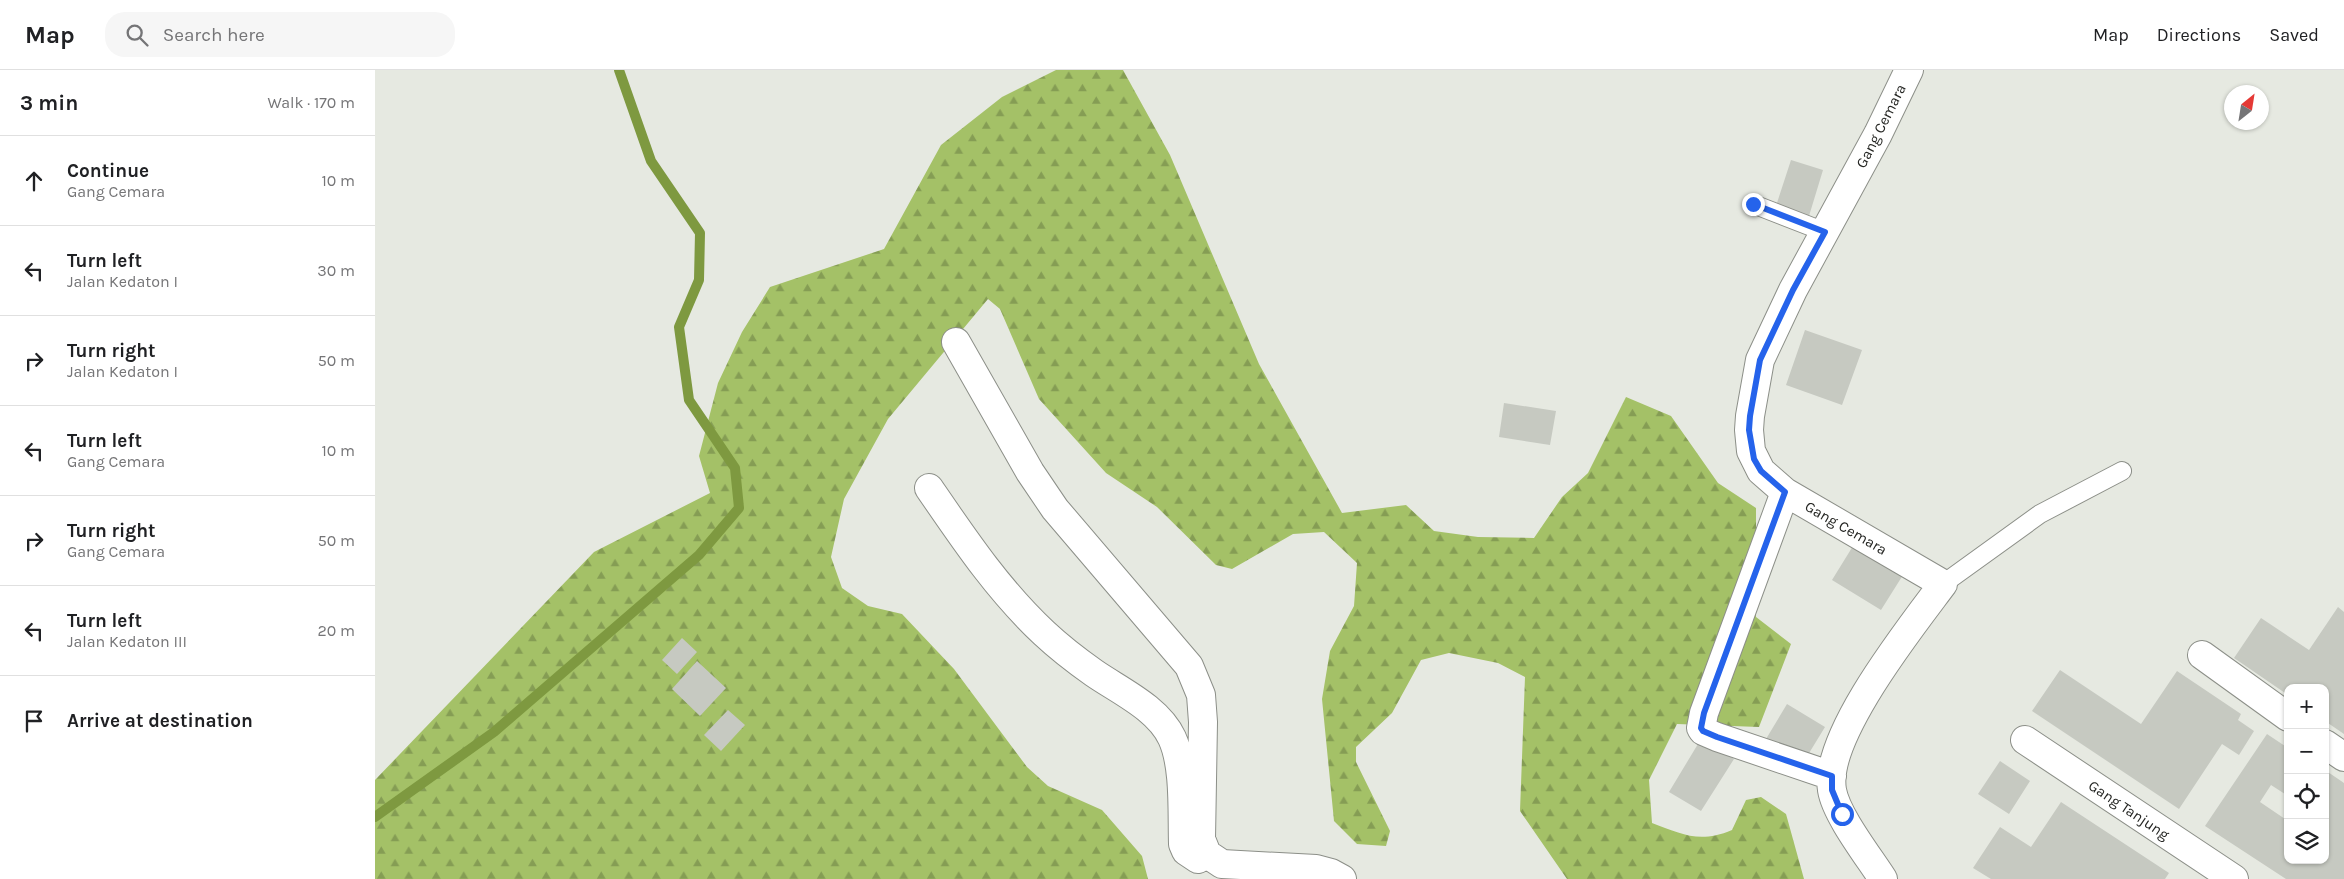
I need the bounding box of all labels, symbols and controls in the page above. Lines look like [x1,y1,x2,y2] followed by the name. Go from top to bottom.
[105,12,455,57] search box
[25,21,75,49] text: Map
[123,21,151,49] icon: search
[163,24,265,46] text: Search here
[2093,24,2129,46] text: Map
[2157,24,2241,46] text: Directions
[2269,24,2319,46] text: Saved
[1852,81,1910,171] street label: Gang Cemara
[2224,85,2269,130] north arrow
[20,91,78,115] text: 3 min
[267,93,355,112] text: Walk · 170 m
[67,160,149,182] text: Continue
[20,167,48,195] icon: ahead
[321,171,355,190] text: 10 m
[67,182,165,201] text: Gang Cemara
[1742,193,1765,216] route end
[67,250,142,272] text: Turn left
[20,257,48,285] icon: left
[317,261,355,280] text: 30 m
[67,272,178,291] text: Jalan Kedaton I
[67,340,156,362] text: Turn right
[20,347,48,375] icon: right
[318,351,355,370] text: 50 m
[67,362,178,381] text: Jalan Kedaton I
[67,430,142,452] text: Turn left
[20,437,48,465] icon: left
[321,441,355,460] text: 10 m
[67,452,165,471] text: Gang Cemara
[1802,497,1890,559] street label: Gang Cemara
[67,520,156,542] text: Turn right
[20,527,48,555] icon: right
[318,531,355,550] text: 50 m
[67,542,165,561] text: Gang Cemara
[67,610,142,632] text: Turn left
[20,617,48,645] icon: left
[317,621,355,640] text: 20 m
[67,632,187,651] text: Jalan Kedaton III
[2284,684,2329,864] map controls
[2284,684,2329,729] button: +
[20,707,48,735] icon: arrive
[67,710,253,732] text: Arrive at destination
[2284,729,2329,774] button: −
[2284,774,2329,819] button: locate
[2085,776,2173,844] street label: Gang Tanjung
[1831,803,1854,826] route start
[2284,819,2329,864] button: layers

